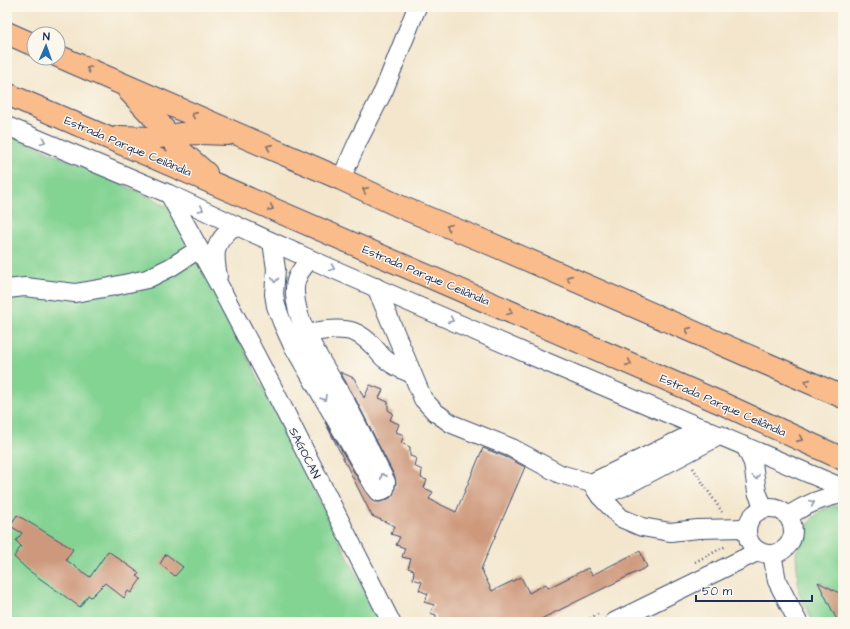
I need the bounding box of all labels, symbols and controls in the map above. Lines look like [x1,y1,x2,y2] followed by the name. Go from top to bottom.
[26,26,66,66] north arrow
[43,29,50,44] text: N
[86,66,94,74] one-way arrow
[62,112,194,181] street label: Estrada Parque Ceilândia
[191,112,199,120] one-way arrow
[39,136,46,144] one-way arrow
[265,144,273,152] one-way arrow
[362,187,370,195] one-way arrow
[266,203,274,211] one-way arrow
[196,204,204,212] one-way arrow
[446,224,454,232] one-way arrow
[360,241,492,310] street label: Estrada Parque Ceilândia
[328,264,335,272] one-way arrow
[565,275,573,283] one-way arrow
[270,277,279,283] one-way arrow
[506,307,514,315] one-way arrow
[447,315,455,323] one-way arrow
[684,327,692,335] one-way arrow
[626,359,633,367] one-way arrow
[657,370,789,441] street label: Estrada Parque Ceilândia
[804,378,811,386] one-way arrow
[319,394,326,401] one-way arrow
[284,425,325,482] street label: SAGOCAN
[795,434,803,442] one-way arrow
[380,473,388,481] one-way arrow
[751,474,760,480] one-way arrow
[808,500,816,508] one-way arrow
[696,577,812,603] scale bar
[702,583,733,600] text: 50 m

